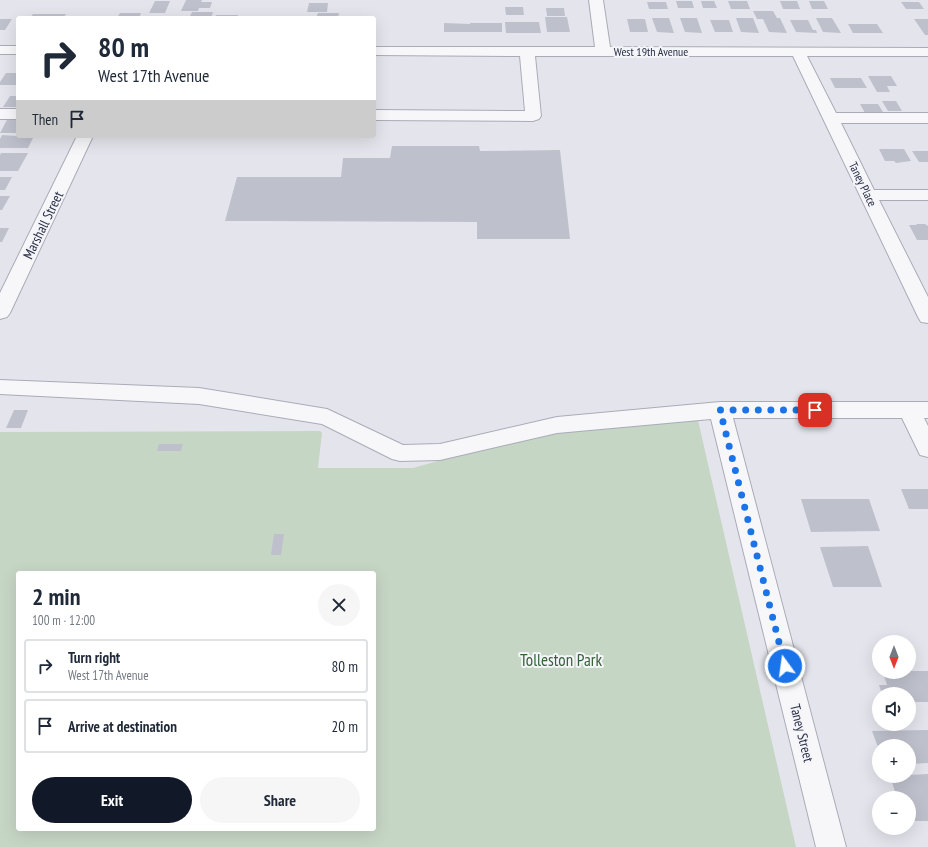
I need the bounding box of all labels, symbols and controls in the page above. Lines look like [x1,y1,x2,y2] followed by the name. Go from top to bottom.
[98,28,149,65] text: 80 m
[32,32,84,84] icon: right
[614,44,688,59] street label: West 19th Avenue
[98,64,210,87] text: West 17th Avenue
[66,108,88,130] icon: arrive
[32,110,58,129] text: Then
[846,159,880,209] street label: Taney Place
[19,188,67,262] street label: Marshall Street
[798,393,832,427] pin
[804,399,826,421] icon: arrive
[32,581,80,612] text: 2 min
[318,584,360,626] button: close
[32,612,95,629] text: 100 m · 12:00
[872,635,916,679] north arrow
[872,635,916,835] map controls
[764,645,806,687] position arrow
[68,648,120,667] text: Turn right
[520,649,602,671] park label: Tolleston Park
[34,655,56,677] icon: right
[332,657,358,676] text: 80 m
[68,667,149,684] text: West 17th Avenue
[872,687,916,731] button: sound
[786,702,818,764] street label: Taney Street
[34,715,56,737] icon: arrive
[68,717,177,736] text: Arrive at destination
[332,717,358,736] text: 20 m
[872,739,916,783] button: +
[32,777,192,823] button: Exit
[200,777,360,823] button: Share
[872,791,916,835] button: −

